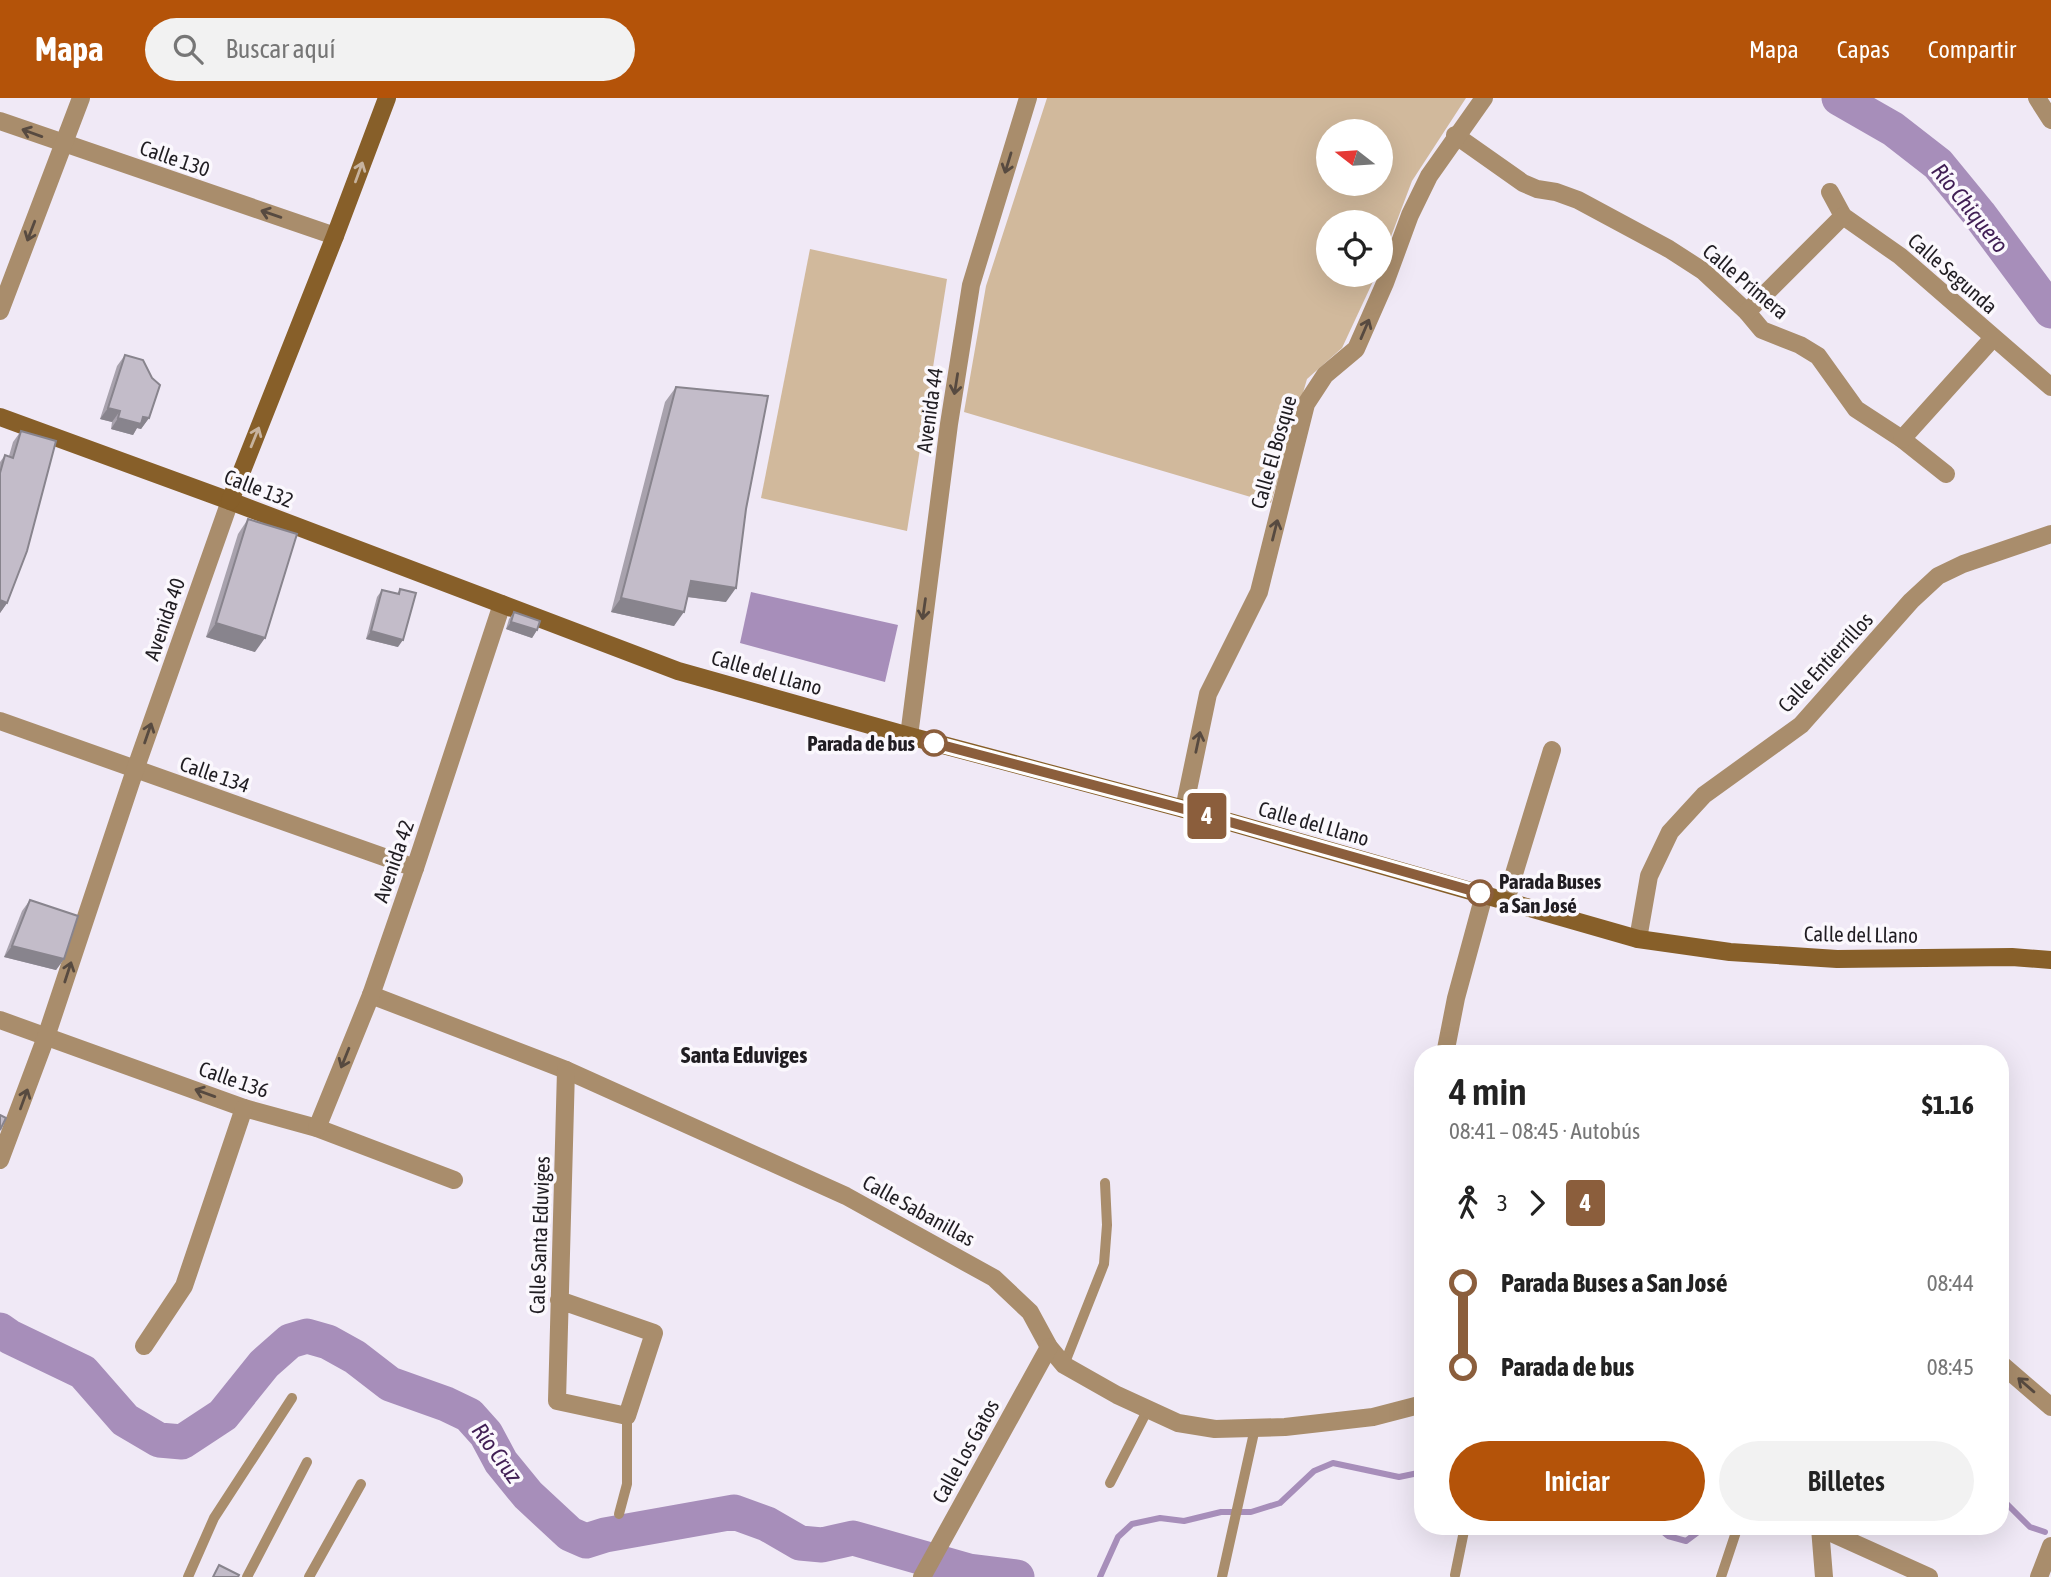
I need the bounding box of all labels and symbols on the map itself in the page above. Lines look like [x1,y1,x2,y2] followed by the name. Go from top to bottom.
[1316,119,1393,196] north arrow
[22,126,44,138] one-way arrow
[137,135,213,181] street label: Calle 130
[1001,152,1013,174] one-way arrow
[1926,158,2014,258] water label: Río Chiquero
[354,162,366,184] one-way arrow
[260,207,282,219] one-way arrow
[23,219,36,241] one-way arrow
[1904,228,2002,318] street label: Calle Segunda
[1698,238,1794,324] street label: Calle Primera
[1359,318,1372,340] one-way arrow
[911,366,947,454] street label: Avenida 44
[949,372,962,395] one-way arrow
[1245,393,1301,511] street label: Calle El Bosque
[250,427,263,448] one-way arrow
[221,464,297,512] street label: Calle 132
[1269,519,1282,542] one-way arrow
[139,574,189,663] street label: Avenida 40
[918,598,931,620] one-way arrow
[1773,607,1877,717] street label: Calle Entierrillos
[709,645,825,699] street label: Calle del Llano
[143,723,155,745] one-way arrow
[921,730,947,756] marker: Parada de bus
[807,731,916,755] place label: Parada de bus
[1192,731,1206,754] one-way arrow
[177,751,253,797] street label: Calle 134
[1184,793,1230,839] line badge: 4
[1256,796,1372,850] street label: Calle del Llano
[368,817,418,905] street label: Avenida 42
[1499,869,1602,917] place label: Parada Buses a San José
[1467,880,1493,906] marker: Parada Buses a San José
[1804,921,1918,947] street label: Calle del Llano
[63,962,75,984] one-way arrow
[681,1042,807,1068] district label: Santa Eduviges
[338,1047,351,1069] one-way arrow
[196,1056,272,1102] street label: Calle 136
[194,1086,216,1099] one-way arrow
[19,1088,31,1110] one-way arrow
[524,1156,554,1314] street label: Calle Santa Eduviges
[859,1169,979,1251] street label: Calle Sabanillas
[2017,1377,2035,1393] one-way arrow
[927,1395,1003,1507] street label: Calle Los Gatos
[467,1418,528,1488] water label: Río Cruz

